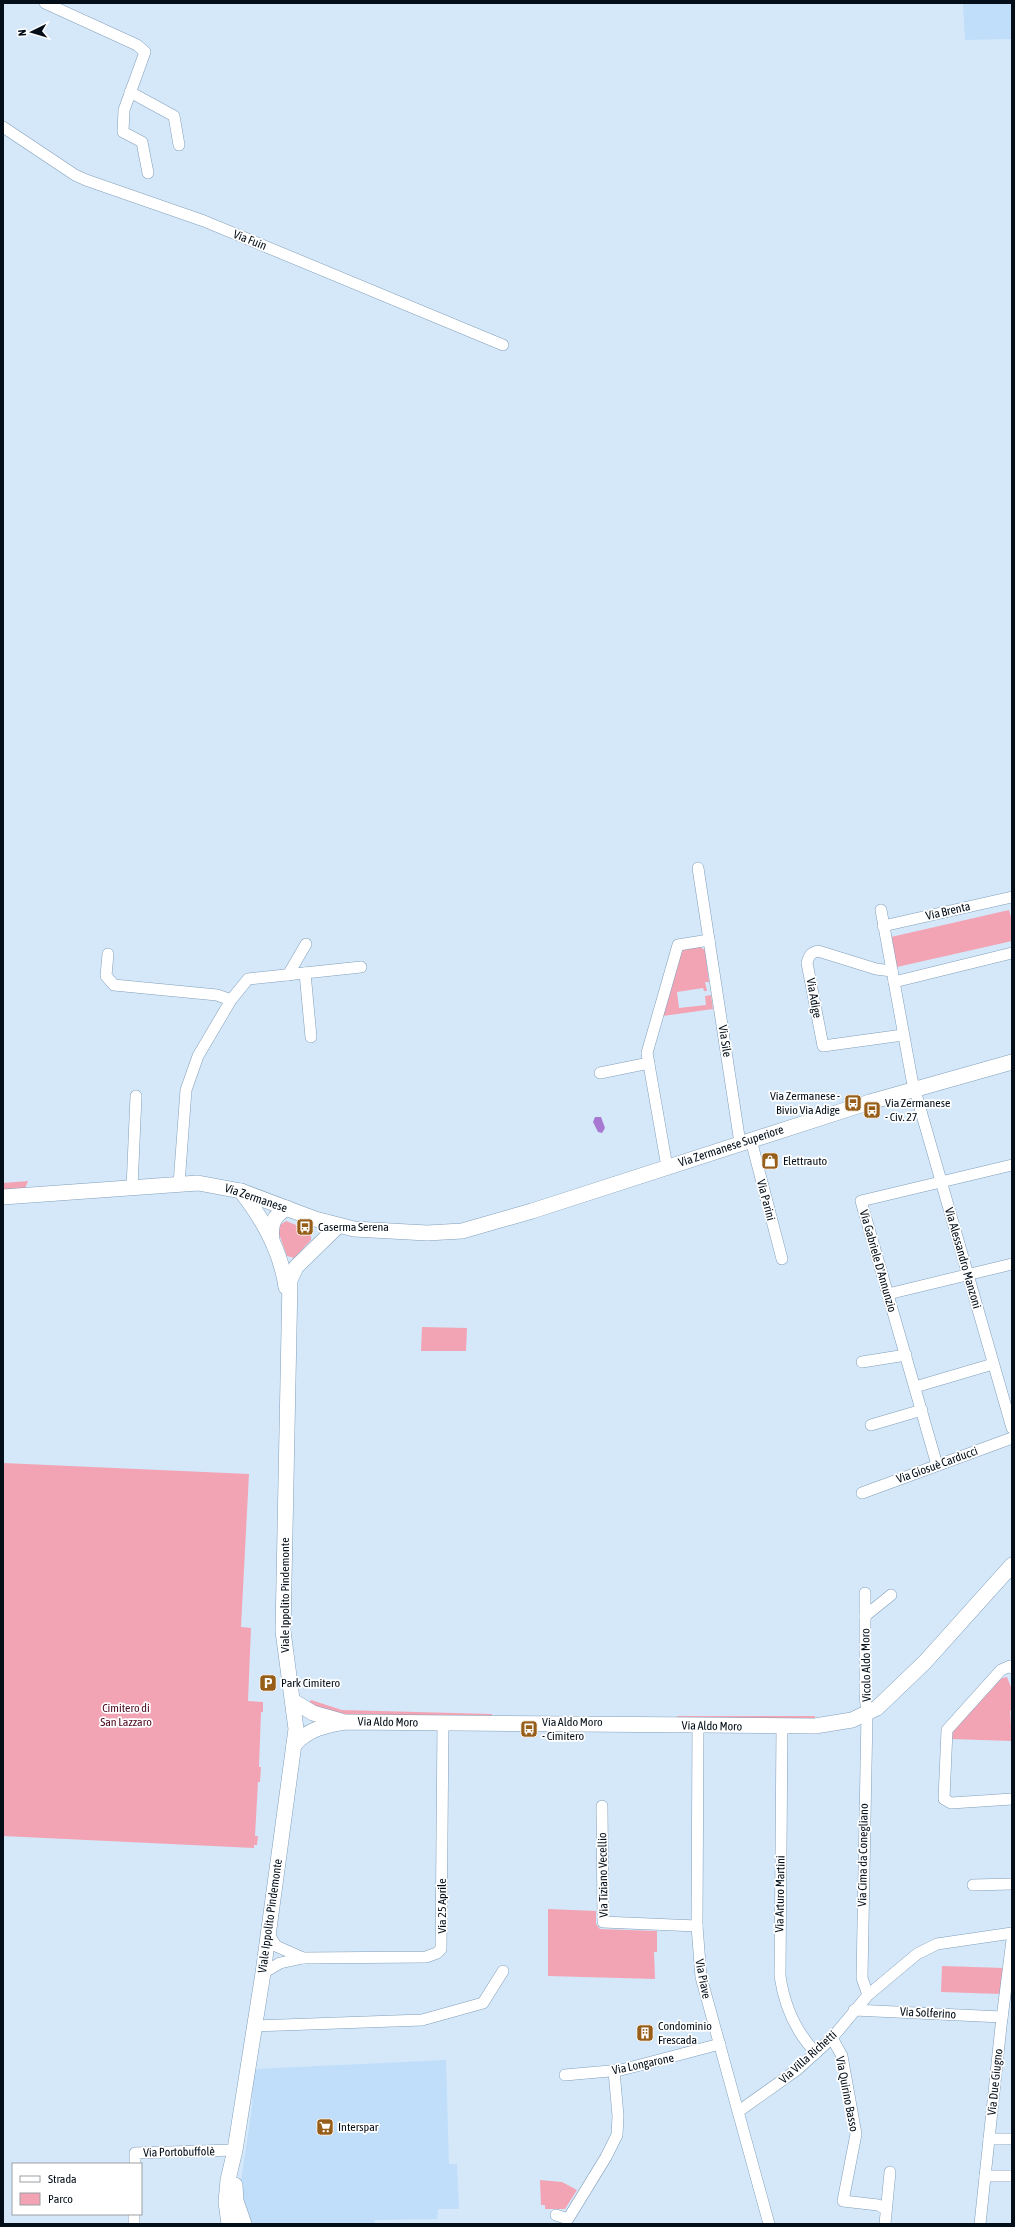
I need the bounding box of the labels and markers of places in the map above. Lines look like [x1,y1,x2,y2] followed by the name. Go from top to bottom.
[770,1089,840,1117] place label: Via Zermanese - Bivio Via Adige
[843,1093,863,1113] bus stop icon: Via Zermanese - Bivio Via Adige
[885,1096,950,1124] place label: Via Zermanese - Civ. 27
[862,1100,882,1120] bus stop icon: Via Zermanese - Civ. 27
[760,1151,780,1171] shop icon: Elettrauto
[783,1154,828,1168] place label: Elettrauto
[295,1217,315,1237] bus stop icon: Caserma Serena
[318,1220,389,1234] place label: Caserma Serena
[258,1673,278,1693] parking icon: Park Cimitero
[281,1676,341,1690] place label: Park Cimitero
[542,1715,603,1743] place label: Via Aldo Moro - Cimitero
[519,1719,539,1739] bus stop icon: Via Aldo Moro - Cimitero
[658,2019,712,2047] place label: Condominio Frescada
[635,2023,655,2043] building icon: Condominio Frescada
[315,2117,335,2137] supermarket icon: Interspar
[338,2120,379,2134] place label: Interspar

